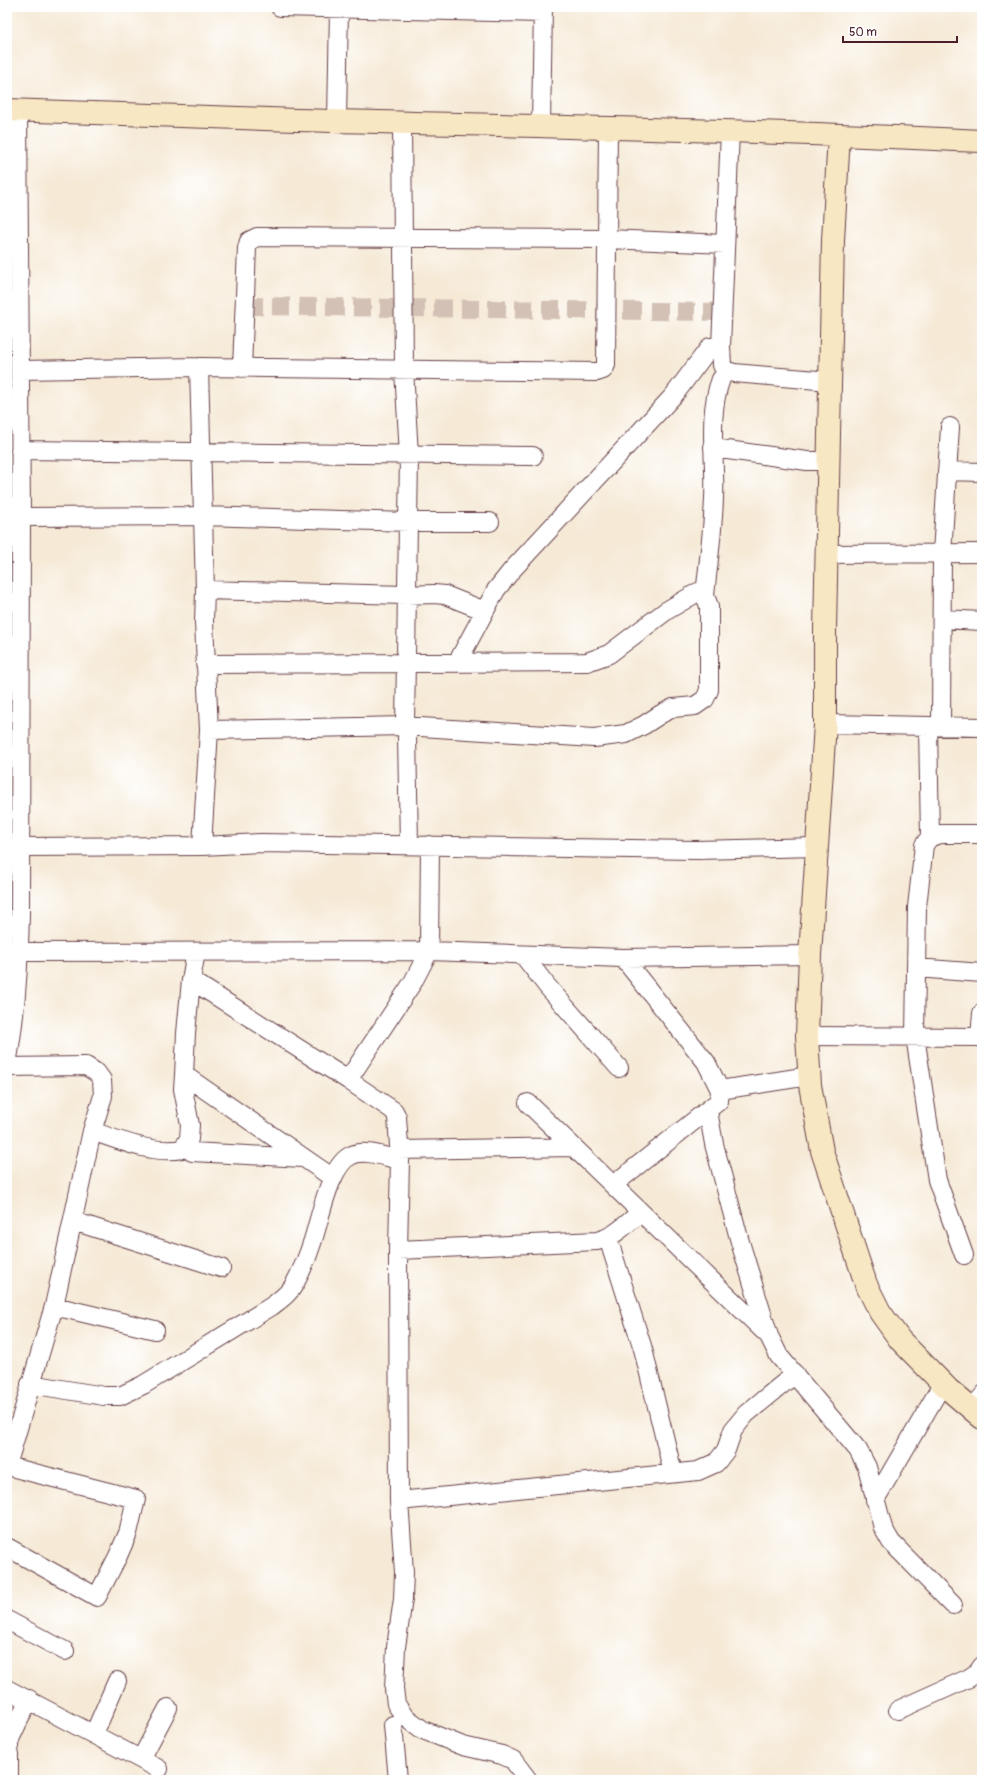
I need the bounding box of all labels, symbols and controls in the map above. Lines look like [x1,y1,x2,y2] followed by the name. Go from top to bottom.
[843,18,957,44] scale bar
[849,25,877,40] text: 50 m

